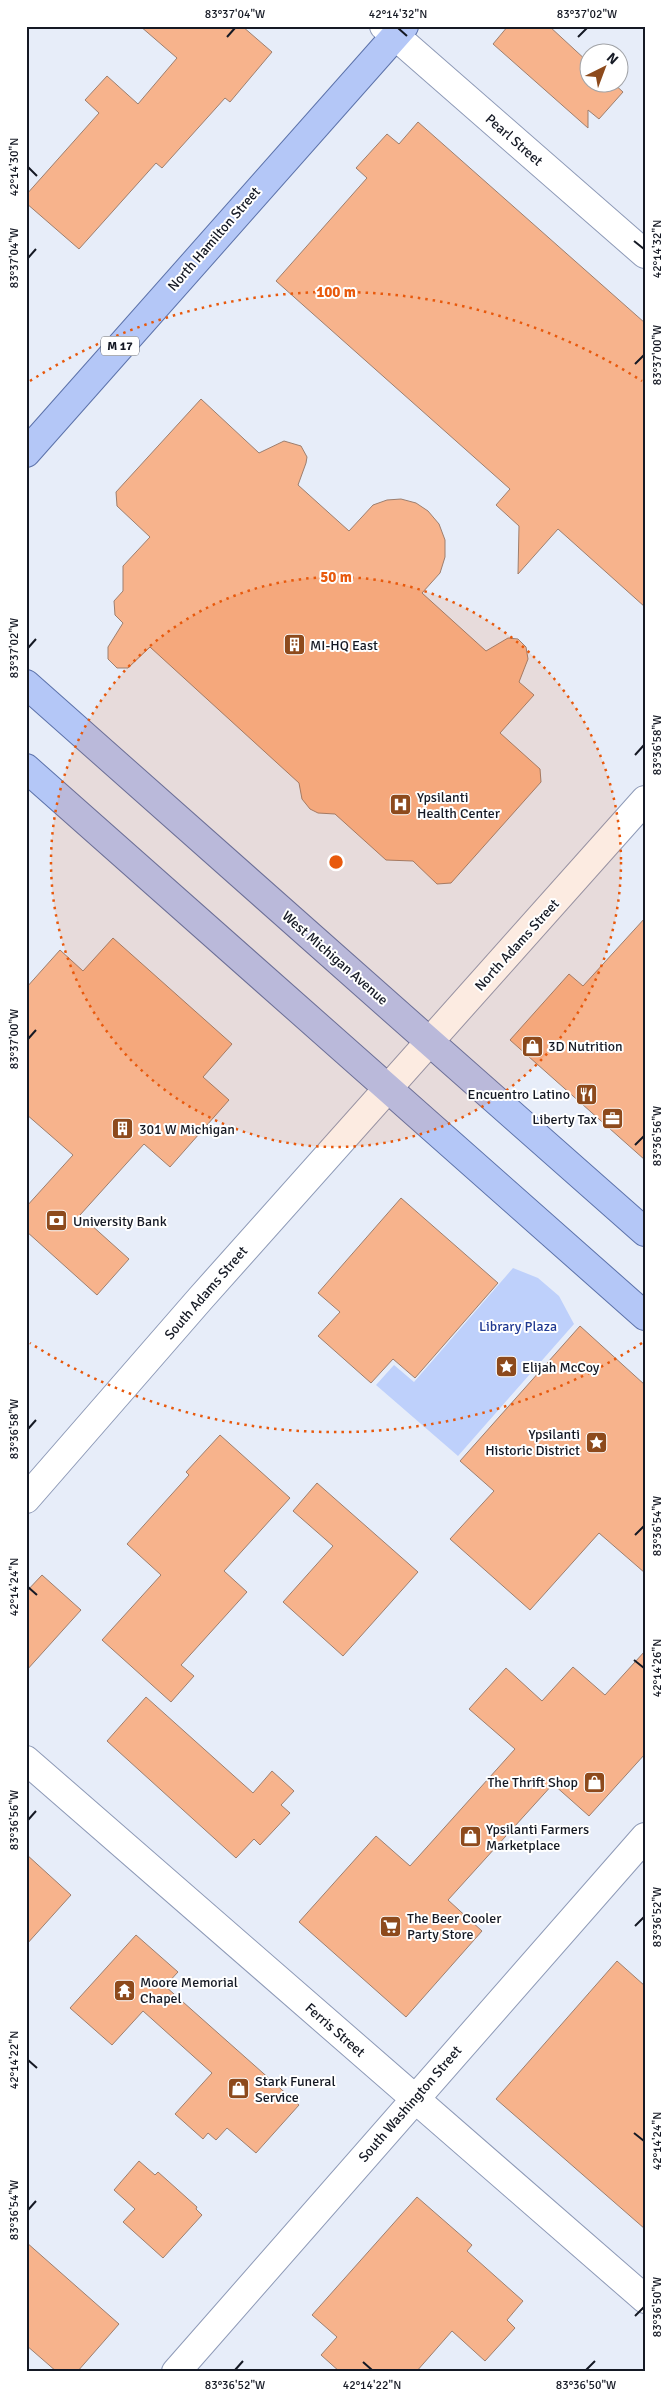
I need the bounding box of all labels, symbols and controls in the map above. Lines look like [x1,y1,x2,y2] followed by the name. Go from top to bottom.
[205,7,265,22] text: 83°37'04"W
[369,7,427,22] text: 42°14'32"N
[557,7,617,22] text: 83°37'02"W
[578,42,628,92] north arrow
[603,49,622,68] text: N
[482,110,546,170] street label: Pearl Street
[7,138,22,196] text: 42°14'30"N
[164,183,264,295] street label: North Hamilton Street
[650,220,665,278] text: 42°14'32"N
[7,228,22,288] text: 83°37'04"W
[316,283,356,301] text: 100 m
[650,325,665,385] text: 83°37'00"W
[101,336,139,356] road number: M 17
[320,568,352,586] text: 50 m
[7,618,22,678] text: 83°37'02"W
[282,633,306,657] building icon: MI-HQ East
[310,637,378,654] place label: MI-HQ East
[650,715,665,775] text: 83°36'58"W
[417,789,501,822] place label: Ypsilanti Health Center
[389,793,413,817] hospital icon: Ypsilanti Health Center
[327,853,345,871] centre of rings
[471,896,563,994] street label: North Adams Street
[279,907,391,1009] street label: West Michigan Avenue
[7,1009,22,1069] text: 83°37'00"W
[520,1034,544,1058] shop icon: 3D Nutrition
[548,1038,623,1055] place label: 3D Nutrition
[574,1082,598,1106] restaurant icon: Encuentro Latino
[468,1086,570,1103] place label: Encuentro Latino
[650,1106,665,1166] text: 83°36'56"W
[601,1107,625,1131] office icon: Liberty Tax
[532,1111,598,1128] place label: Liberty Tax
[111,1117,135,1141] building icon: 301 W Michigan
[139,1121,235,1138] place label: 301 W Michigan
[45,1209,69,1233] bank icon: University Bank
[73,1213,167,1230] place label: University Bank
[161,1243,251,1343] street label: South Adams Street
[479,1318,557,1335] park label: Library Plaza
[494,1355,518,1379] place icon: Elijah McCoy
[522,1359,600,1376] place label: Elijah McCoy
[7,1399,22,1459] text: 83°36'58"W
[485,1426,580,1459] place label: Ypsilanti Historic District
[584,1430,608,1454] place icon: Ypsilanti Historic District
[650,1496,665,1556] text: 83°36'54"W
[7,1558,22,1616] text: 42°14'24"N
[650,1639,665,1697] text: 42°14'26"N
[582,1770,606,1794] shop icon: The Thrift Shop
[487,1774,578,1791] place label: The Thrift Shop
[7,1790,22,1850] text: 83°36'56"W
[486,1821,589,1854] place label: Ypsilanti Farmers Marketplace
[458,1825,482,1849] shop icon: Ypsilanti Farmers Marketplace
[650,1887,665,1947] text: 83°36'52"W
[407,1910,502,1943] place label: The Beer Cooler Party Store
[379,1914,403,1938] supermarket icon: The Beer Cooler Party Store
[140,1974,238,2007] place label: Moore Memorial Chapel
[112,1978,136,2002] temple icon: Moore Memorial Chapel
[302,1999,369,2061] street label: Ferris Street
[7,2031,22,2089] text: 42°14'22"N
[355,2042,465,2166] street label: South Washington Street
[255,2073,336,2106] place label: Stark Funeral Service
[227,2077,251,2101] shop icon: Stark Funeral Service
[650,2112,665,2170] text: 42°14'24"N
[7,2180,22,2240] text: 83°36'54"W
[650,2277,665,2337] text: 83°36'50"W
[205,2378,265,2393] text: 83°36'52"W
[343,2378,401,2393] text: 42°14'22"N
[556,2378,616,2393] text: 83°36'50"W

